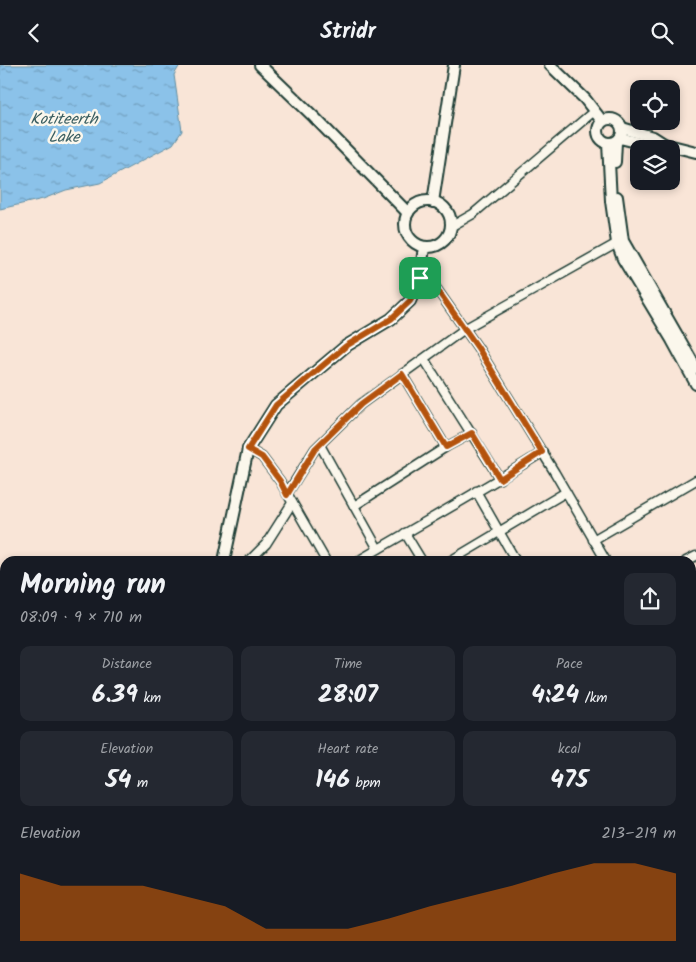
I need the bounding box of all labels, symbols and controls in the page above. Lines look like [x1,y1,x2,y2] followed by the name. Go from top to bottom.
[320,15,376,50] text: Stridr
[20,19,48,47] icon: back
[648,19,676,47] icon: search
[630,80,680,190] map controls
[630,80,680,130] button: locate
[30,107,99,150] water label: Kotiteerth Lake
[630,140,680,190] button: layers
[399,257,441,299] pin
[406,264,434,292] icon: arrive
[20,563,166,608] text: Morning run
[624,573,676,625] button: share
[20,605,142,630] text: 08:09 · 9 × 710 m
[102,653,152,675] text: Distance
[334,653,362,675] text: Time
[556,653,583,675] text: Pace
[92,675,138,715] text: 6.39
[318,675,378,715] text: 28:07
[531,675,579,715] text: 4:24
[138,687,161,709] text: km
[579,687,607,709] text: /km
[100,738,153,760] text: Elevation
[318,738,378,760] text: Heart rate
[558,738,581,760] text: kcal
[105,760,131,800] text: 54
[315,760,350,800] text: 146
[550,760,588,800] text: 475
[131,772,148,794] text: m
[350,772,381,794] text: bpm
[20,821,81,846] text: Elevation
[602,821,676,846] text: 213–219 m

